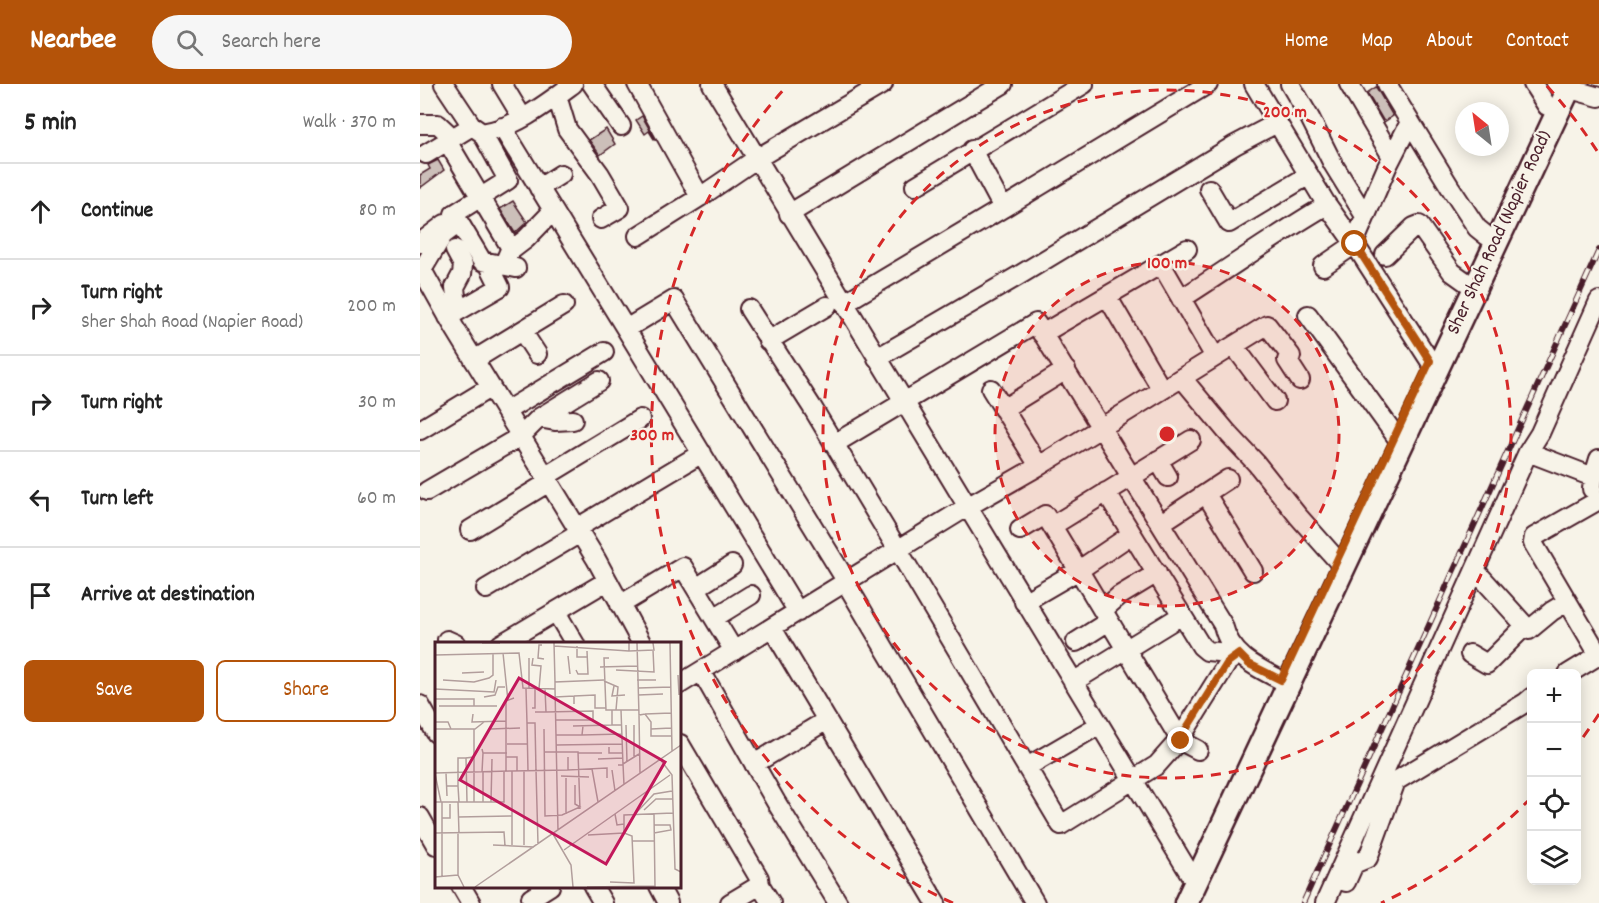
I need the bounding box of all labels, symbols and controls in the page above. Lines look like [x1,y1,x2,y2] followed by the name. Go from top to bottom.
[152,15,572,69] search box
[30,22,116,62] text: Nearbee
[173,26,206,59] icon: search
[221,27,321,58] text: Search here
[1284,27,1328,57] text: Home
[1361,27,1393,57] text: Map
[1426,27,1473,57] text: About
[1506,27,1569,57] text: Contact
[1263,101,1307,126] text: 200 m
[1455,102,1509,156] north arrow
[24,105,77,142] text: 5 min
[303,109,396,137] text: Walk · 370 m
[1440,126,1560,340] street label: Sher Shah Road (Napier Road)
[24,195,57,228] icon: ahead
[81,196,153,227] text: Continue
[359,197,396,225] text: 80 m
[1341,230,1367,256] route start
[1147,252,1187,277] text: 100 m
[81,278,163,309] text: Turn right
[24,291,57,324] icon: right
[347,293,396,321] text: 200 m
[81,309,303,337] text: Sher Shah Road (Napier Road)
[24,387,57,420] icon: right
[81,388,163,419] text: Turn right
[358,389,396,417] text: 30 m
[630,424,674,449] text: 300 m
[1157,424,1177,444] centre of rings
[24,483,57,516] icon: left
[81,484,153,515] text: Turn left
[357,485,396,513] text: 60 m
[24,579,57,612] icon: arrive
[81,580,255,611] text: Arrive at destination
[435,642,681,888] inset map
[24,660,204,722] button: Save
[216,660,396,722] button: Share
[1527,669,1581,885] map controls
[1527,669,1581,723] button: +
[1527,723,1581,777] button: −
[1167,727,1193,753] route end
[1527,777,1581,831] button: locate
[1527,831,1581,885] button: layers

